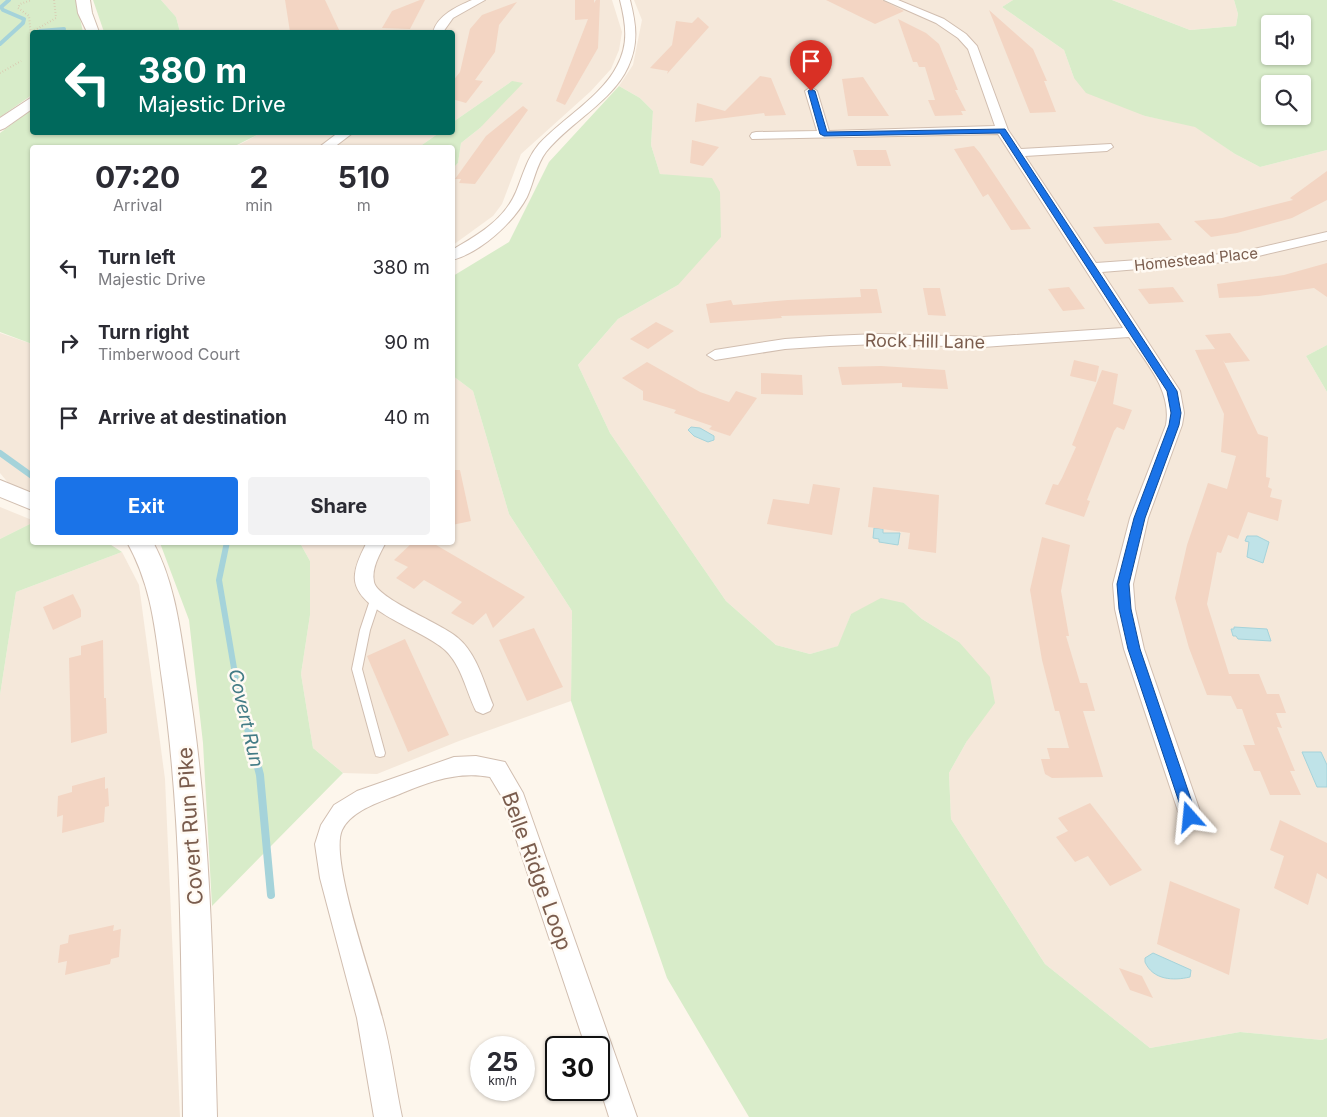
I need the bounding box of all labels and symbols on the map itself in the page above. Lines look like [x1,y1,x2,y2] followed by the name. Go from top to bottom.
[790,40,832,91] pin
[1133,243,1259,275] street label: Homestead Place
[865,329,985,353] street label: Rock Hill Lane
[224,667,268,769] water label: Covert Run
[172,746,208,906] street label: Covert Run Pike
[497,788,577,954] street label: Belle Ridge Loop
[1163,790,1215,842] position arrow
[545,1036,610,1101] speed limit sign: 30

